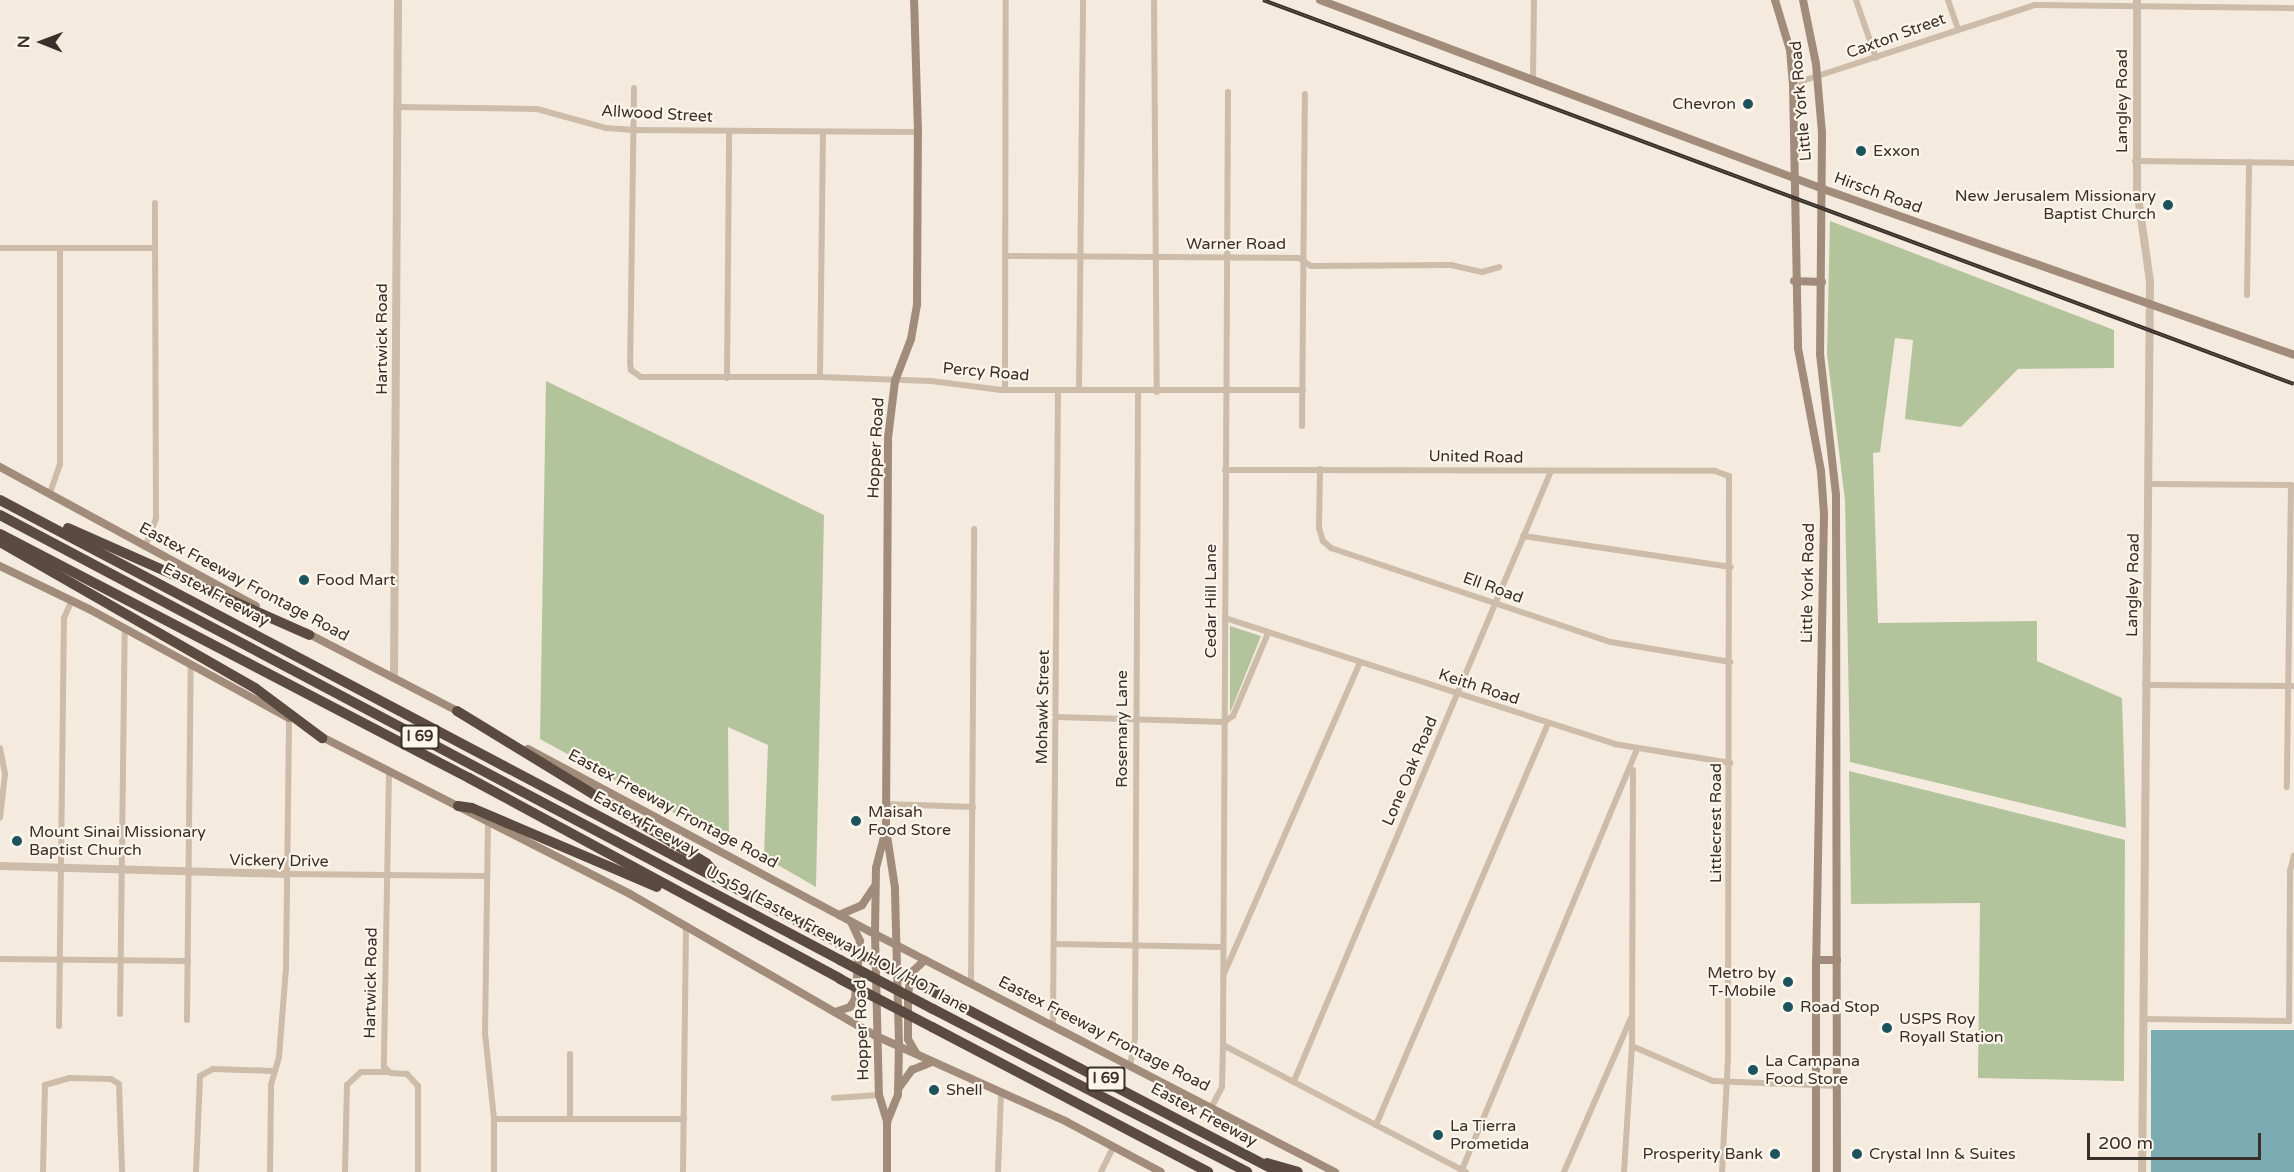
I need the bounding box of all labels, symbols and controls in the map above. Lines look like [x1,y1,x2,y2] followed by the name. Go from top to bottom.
[1844,9,1948,63] street label: Caxton Street
[12,12,72,72] north arrow
[14,35,34,48] text: N
[1786,40,1816,162] street label: Little York Road
[2112,49,2132,153] street label: Langley Road
[1672,94,1736,114] place label: Chevron
[1741,97,1755,111] marker: Chevron
[601,101,713,127] street label: Allwood Street
[1873,141,1920,161] place label: Exxon
[1854,144,1868,158] marker: Exxon
[1831,168,1925,218] street label: Hirsch Road
[1955,186,2156,224] place label: New Jerusalem Missionary Baptist Church
[2161,198,2175,212] marker: New Jerusalem Missionary Baptist Church
[1186,234,1286,254] street label: Warner Road
[372,283,392,395] street label: Hartwick Road
[942,359,1030,385] street label: Percy Road
[864,397,888,499] street label: Hopper Road
[1428,447,1524,467] street label: United Road
[136,518,352,646] street label: Eastex Freeway Frontage Road
[1797,523,1819,643] street label: Little York Road
[2122,533,2144,637] street label: Langley Road
[1201,544,1221,658] street label: Cedar Hill Lane
[160,559,272,631] street label: Eastex Freeway
[1460,568,1526,608] street label: Ell Road
[316,570,395,590] place label: Food Mart
[297,573,311,587] marker: Food Mart
[1032,649,1054,765] street label: Mohawk Street
[1436,665,1522,709] street label: Keith Road
[1112,670,1132,788] street label: Rosemary Lane
[1378,713,1442,829] street label: Lone Oak Road
[399,725,441,749] road number: I 69
[565,745,781,873] street label: Eastex Freeway Frontage Road
[1706,763,1726,883] street label: Littlecrest Road
[590,787,702,861] street label: Eastex Freeway
[868,802,951,840] place label: Maisah Food Store
[849,814,863,828] marker: Maisah Food Store
[29,822,206,860] place label: Mount Sinai Missionary Baptist Church
[10,834,24,848] marker: Mount Sinai Missionary Baptist Church
[229,851,329,871] street label: Vickery Drive
[702,862,972,1018] street label: US 59 (Eastex Freeway) HOV/HOT lane
[360,927,382,1039] street label: Hartwick Road
[1707,963,1776,1001] place label: Metro by T-Mobile
[995,972,1213,1096] street label: Eastex Freeway Frontage Road
[1781,975,1795,989] marker: Metro by T-Mobile
[851,979,873,1081] street label: Hopper Road
[1800,997,1880,1017] place label: Road Stop
[1781,1000,1795,1014] marker: Road Stop
[1899,1009,2004,1047] place label: USPS Roy Royall Station
[1880,1021,1894,1035] marker: USPS Roy Royall Station
[1765,1051,1860,1089] place label: La Campana Food Store
[1746,1063,1760,1077] marker: La Campana Food Store
[1085,1067,1127,1091] road number: I 69
[1148,1079,1260,1151] street label: Eastex Freeway
[946,1080,982,1100] place label: Shell
[927,1083,941,1097] marker: Shell
[1450,1116,1529,1154] place label: La Tierra Prometida
[2090,1121,2264,1159] scale bar
[1431,1128,1445,1142] marker: La Tierra Prometida
[2098,1132,2153,1154] text: 200 m
[1642,1144,1763,1164] place label: Prosperity Bank
[1869,1144,2016,1164] place label: Crystal Inn & Suites
[1768,1147,1782,1161] marker: Prosperity Bank
[1850,1147,1864,1161] marker: Crystal Inn & Suites

